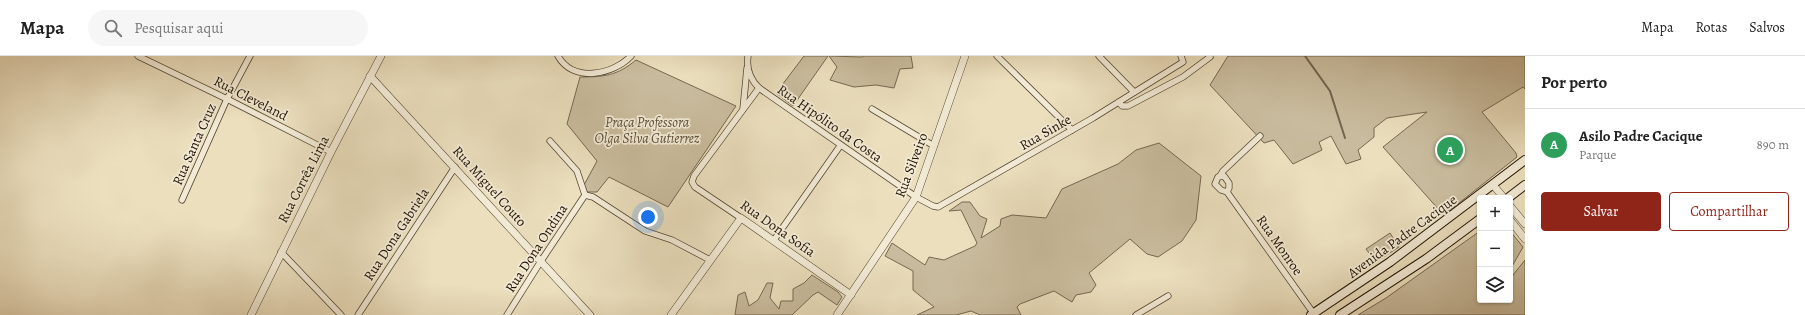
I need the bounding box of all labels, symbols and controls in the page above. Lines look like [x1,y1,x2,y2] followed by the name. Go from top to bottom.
[88,10,368,46] search box
[20,15,64,41] text: Mapa
[102,17,124,39] icon: search
[134,18,224,38] text: Pesquisar aqui
[1641,18,1673,37] text: Mapa
[1695,18,1727,37] text: Rotas
[1749,18,1785,37] text: Salvos
[1541,71,1607,94] text: Por perto
[210,72,292,125] street label: Rua Cleveland
[773,80,887,167] street label: Rua Hipólito da Costa
[168,100,221,188] street label: Rua Santa Cruz
[1016,110,1075,155] street label: Rua Sinke
[595,113,700,148] park label: Praça Professora Olga Silva Gutierrez
[1579,126,1703,146] text: Asilo Padre Cacique
[890,130,933,200] street label: Rua Silveiro
[273,132,334,226] street label: Rua Corrêa Lima
[1437,135,1463,165] pin: A
[1550,136,1558,153] text: A
[1756,136,1789,153] text: 890 m
[448,142,531,231] street label: Rua Miguel Couto
[1579,146,1616,163] text: Parque
[359,184,434,284] street label: Rua Dona Gabriela
[1343,190,1461,283] street label: Avenida Padre Cacique
[1541,192,1661,231] button: Salvar
[1669,192,1789,231] button: Compartilhar
[736,195,819,262] street label: Rua Dona Sofia
[1477,195,1513,303] map controls
[1477,195,1513,231] button: +
[501,200,572,296] street label: Rua Dona Ondina
[638,207,658,227] your location
[1252,211,1307,279] street label: Rua Monroe
[1477,231,1513,267] button: −
[1477,267,1513,303] button: layers

